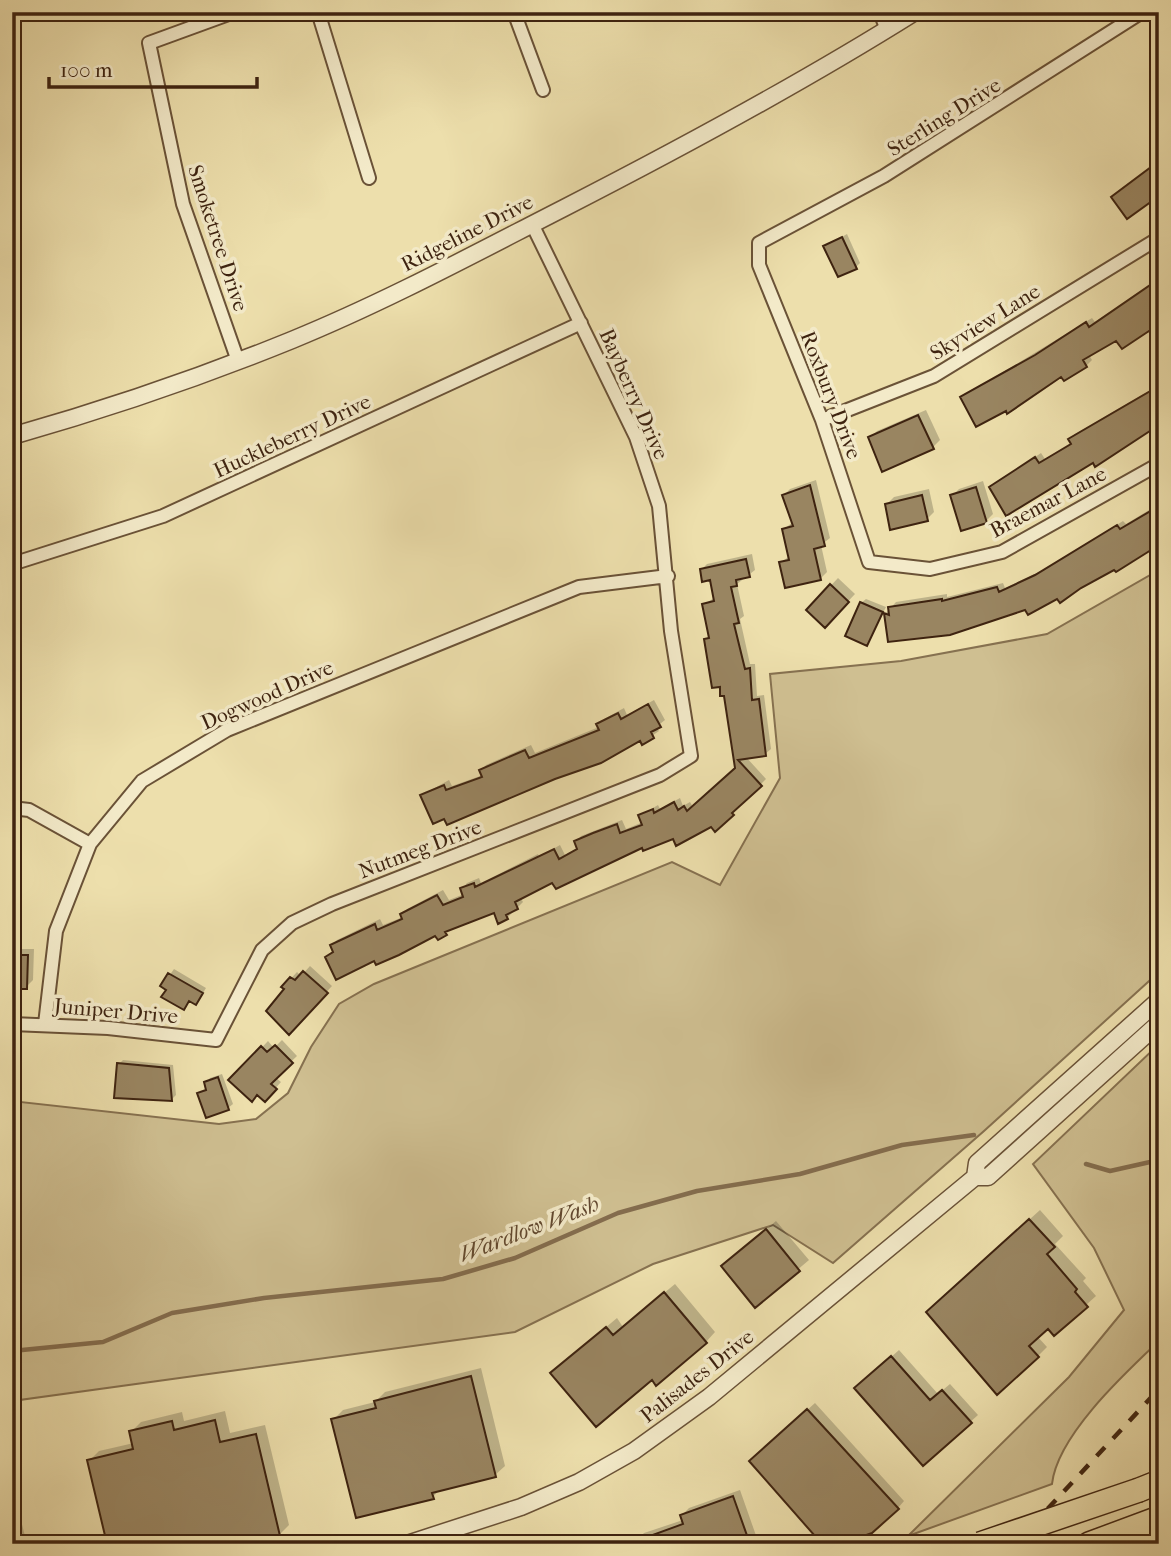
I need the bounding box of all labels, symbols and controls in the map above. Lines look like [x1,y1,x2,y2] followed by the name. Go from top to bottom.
[49,46,257,90] scale bar
[60,58,113,82] text: 100 m
[883,73,1005,161] street label: Sterling Drive
[183,162,253,314] street label: Smoketree Drive
[397,190,537,276] street label: Ridgeline Drive
[926,279,1044,365] street label: Skyview Lane
[594,325,674,463] street label: Bayberry Drive
[796,328,866,462] street label: Roxbury Drive
[210,389,374,483] street label: Huckleberry Drive
[986,461,1110,543] street label: Braemar Lane
[197,655,337,735] street label: Dogwood Drive
[355,815,485,883] street label: Nutmeg Drive
[51,993,179,1028] street label: Juniper Drive
[455,1190,603,1268] water label: Wardlow Wash
[636,1324,758,1428] street label: Palisades Drive

